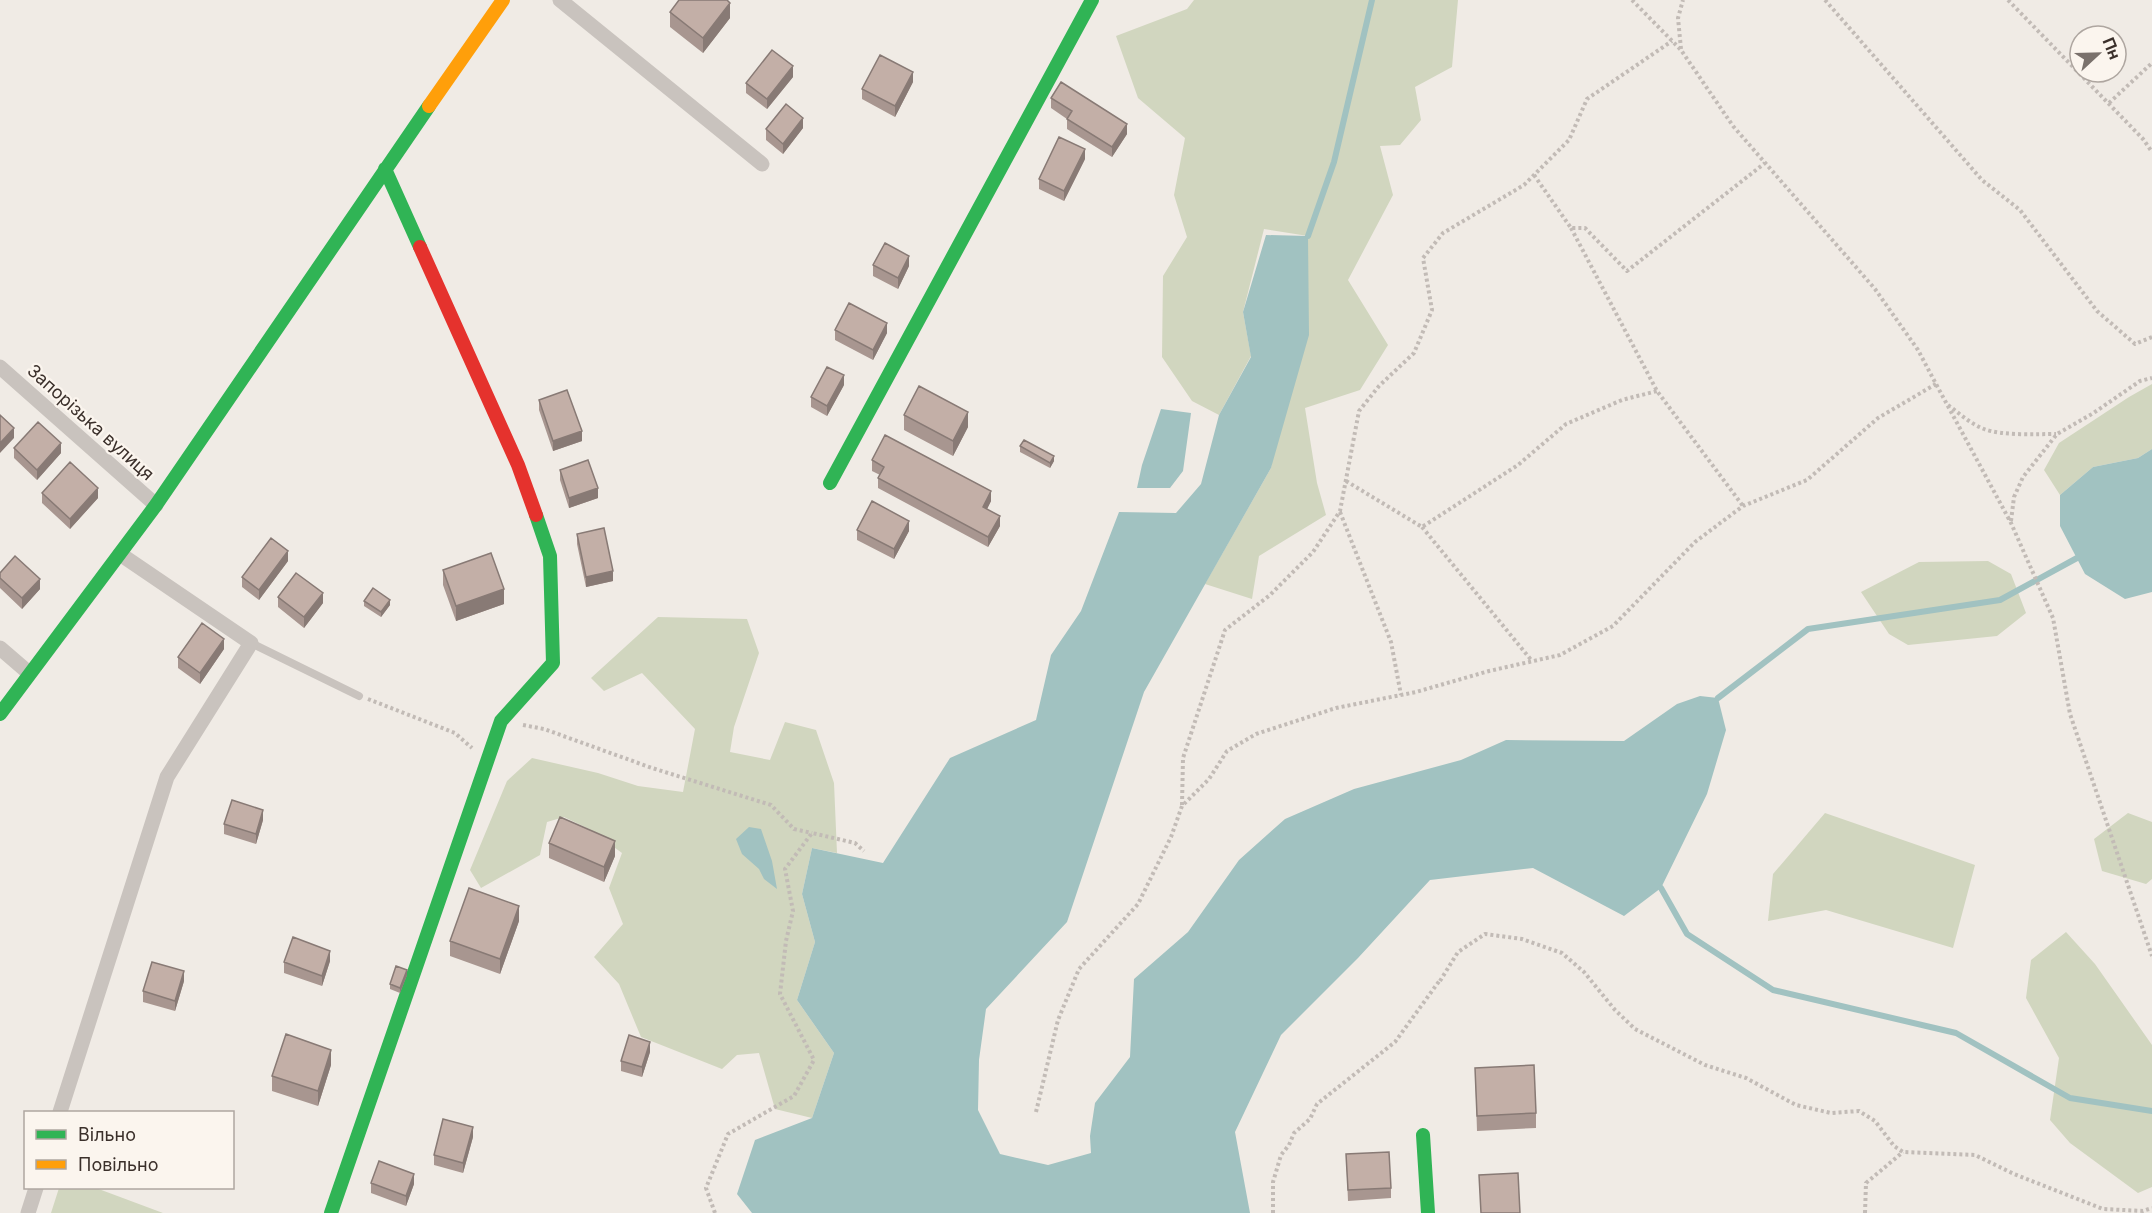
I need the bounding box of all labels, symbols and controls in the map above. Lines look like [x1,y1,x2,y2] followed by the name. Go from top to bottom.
[2068,24,2128,84] north arrow
[2099,34,2125,62] text: Пн
[23,360,159,484] street label: Запорізька вулиця
[24,1111,234,1189] legend
[78,1124,136,1145] text: Вільно
[78,1154,159,1175] text: Повільно

